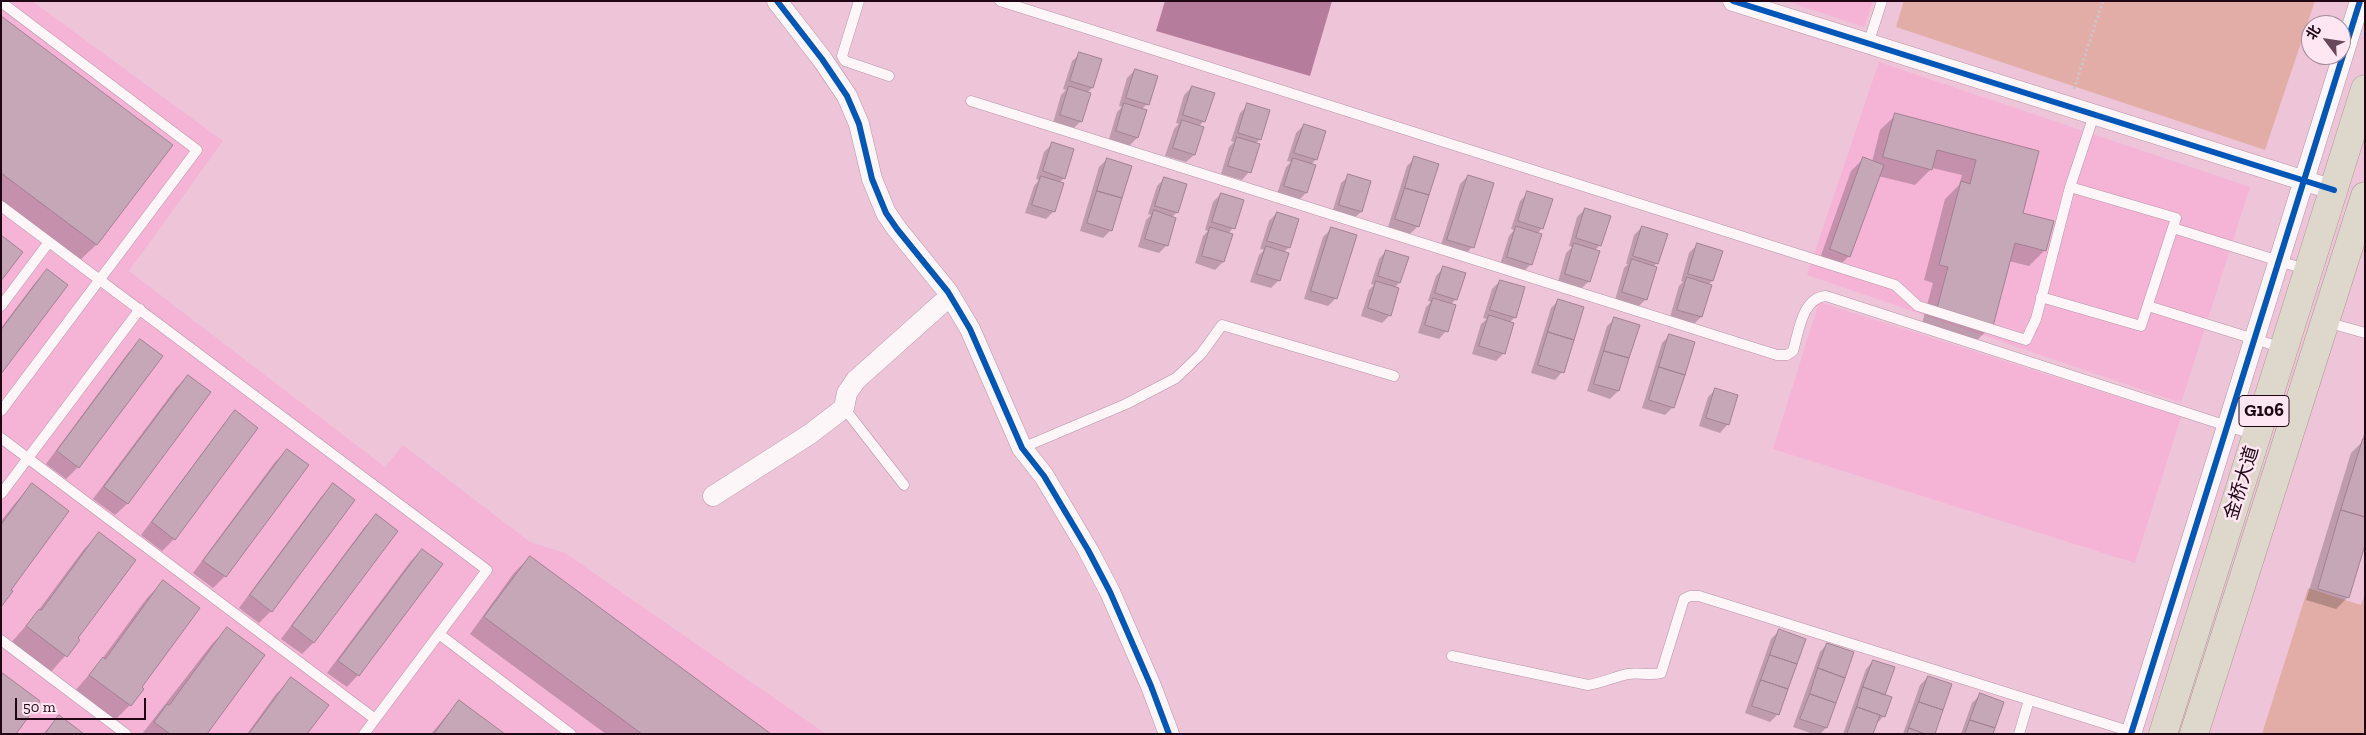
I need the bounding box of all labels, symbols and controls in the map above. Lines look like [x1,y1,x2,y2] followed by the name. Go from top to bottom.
[2301,15,2351,65] north arrow
[2303,22,2324,43] text: 北
[2239,396,2289,426] road number: G106
[2220,443,2264,523] street label: 金桥大道
[18,688,149,720] scale bar
[23,698,56,716] text: 50 m

